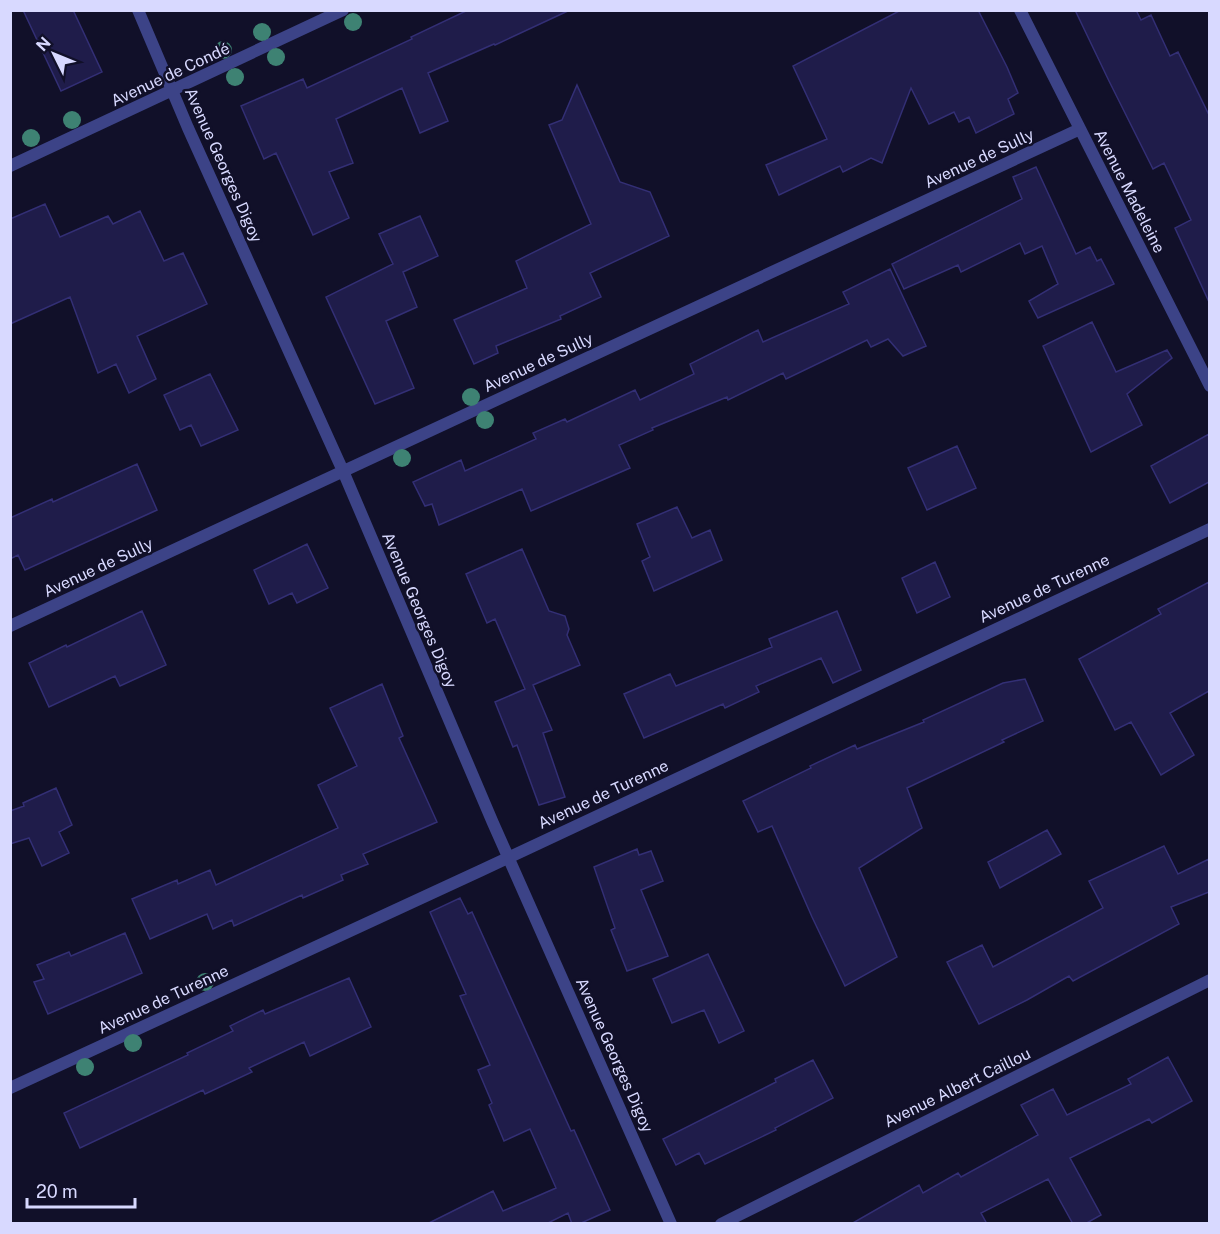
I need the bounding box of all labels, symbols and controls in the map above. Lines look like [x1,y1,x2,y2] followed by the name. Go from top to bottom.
[24,24,84,84] north arrow
[32,33,55,55] text: N
[108,39,233,110] street label: Avenue de Condé
[181,85,266,246] street label: Avenue Georges Digoy
[921,125,1037,192] street label: Avenue de Sully
[1090,126,1169,256] street label: Avenue Madeleine
[480,329,596,396] street label: Avenue de Sully
[378,529,461,691] street label: Avenue Georges Digoy
[40,534,156,601] street label: Avenue de Sully
[976,550,1112,627] street label: Avenue de Turenne
[535,756,671,833] street label: Avenue de Turenne
[95,961,231,1038] street label: Avenue de Turenne
[572,975,657,1136] street label: Avenue Georges Digoy
[881,1044,1034,1131] street label: Avenue Albert Caillou
[27,1171,135,1209] scale bar
[36,1181,78,1202] text: 20 m

